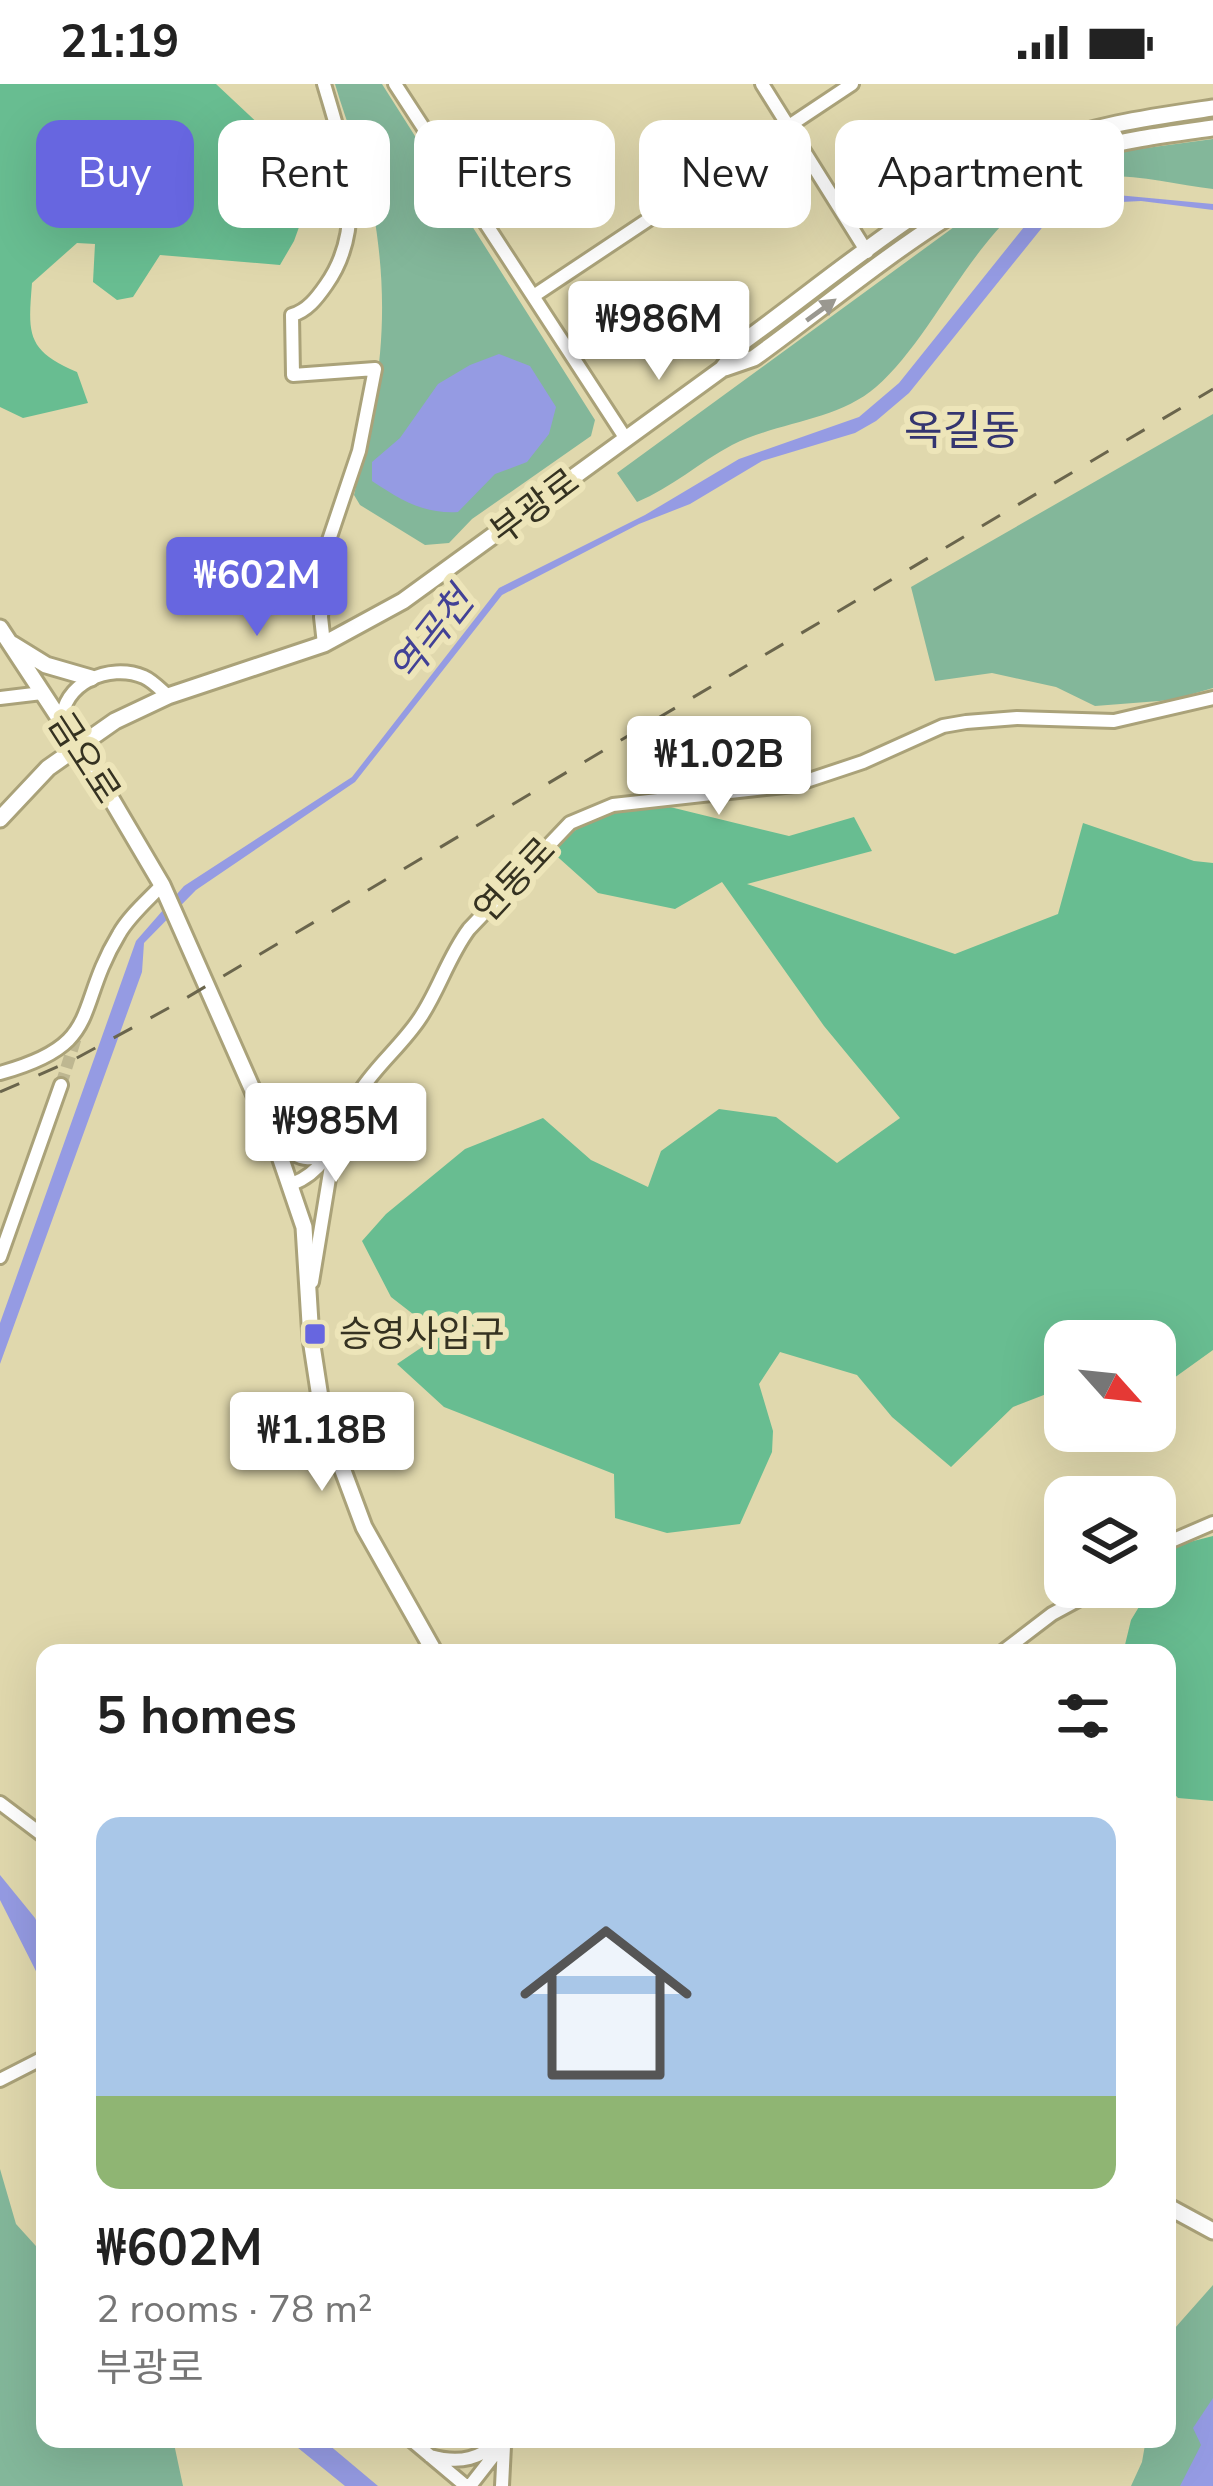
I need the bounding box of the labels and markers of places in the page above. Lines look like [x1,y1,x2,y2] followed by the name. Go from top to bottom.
[575,281,743,383] pin: ₩986M
[173,537,341,639] pin: ₩602M
[621,716,817,818] pin: ₩1.02B
[252,1083,420,1185] pin: ₩985M
[339,1310,505,1359] place label: 승영사입구
[302,1321,328,1347] marker: 승영사입구
[224,1392,420,1494] pin: ₩1.18B

